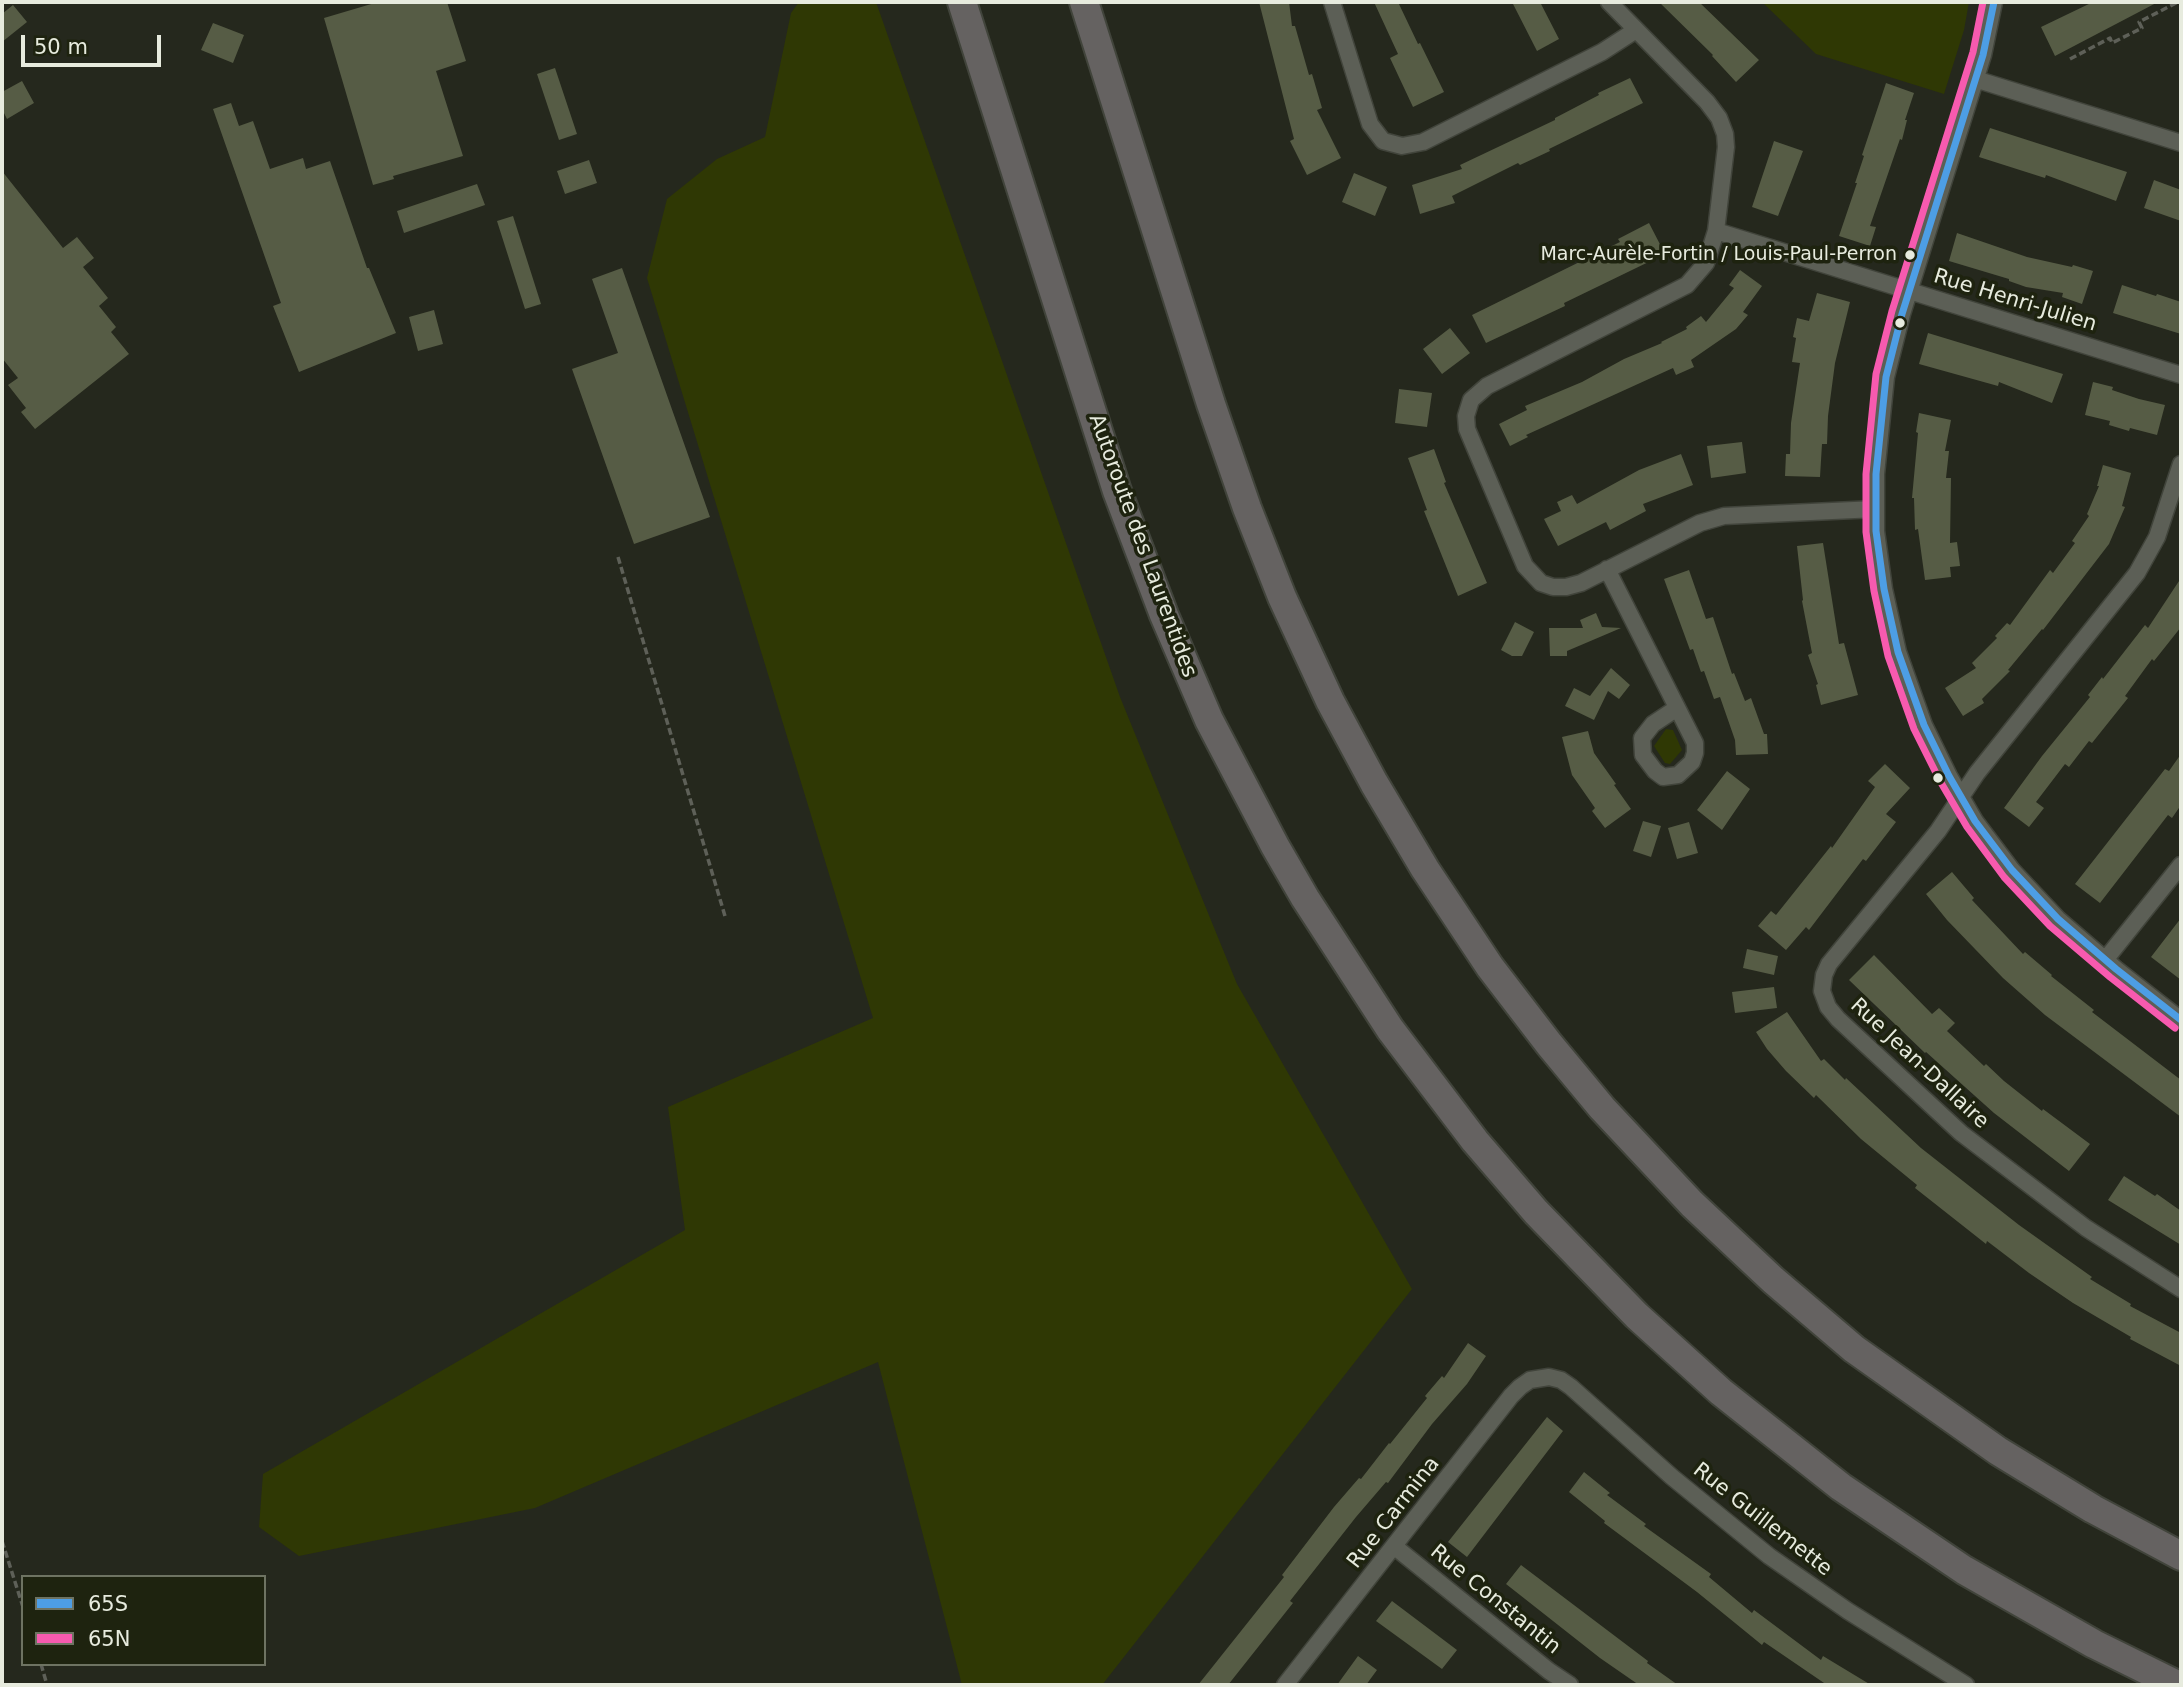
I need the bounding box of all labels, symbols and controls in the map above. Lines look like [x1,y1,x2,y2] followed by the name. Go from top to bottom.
[24,21,164,65] scale bar
[34,35,88,59] text: 50 m
[1540,244,1897,266] place label: Marc-Aurèle-Fortin / Louis-Paul-Perron
[1903,248,1917,262] marker: Marc-Aurèle-Fortin / Louis-Paul-Perron
[1930,264,2100,338] street label: Rue Henri-Julien
[1893,316,1907,330] unlabelled marker
[1083,411,1201,681] street label: Autoroute des Laurentides
[1931,771,1945,785] unlabelled marker
[1845,993,1993,1135] street label: Rue Jean-Dallaire
[1343,1452,1445,1574] street label: Rue Carmina
[1688,1458,1836,1582] street label: Rue Guillemette
[1425,1540,1565,1660] street label: Rue Constantin
[21,1575,266,1666] legend
[88,1592,128,1616] text: 65S
[88,1627,130,1651] text: 65N

